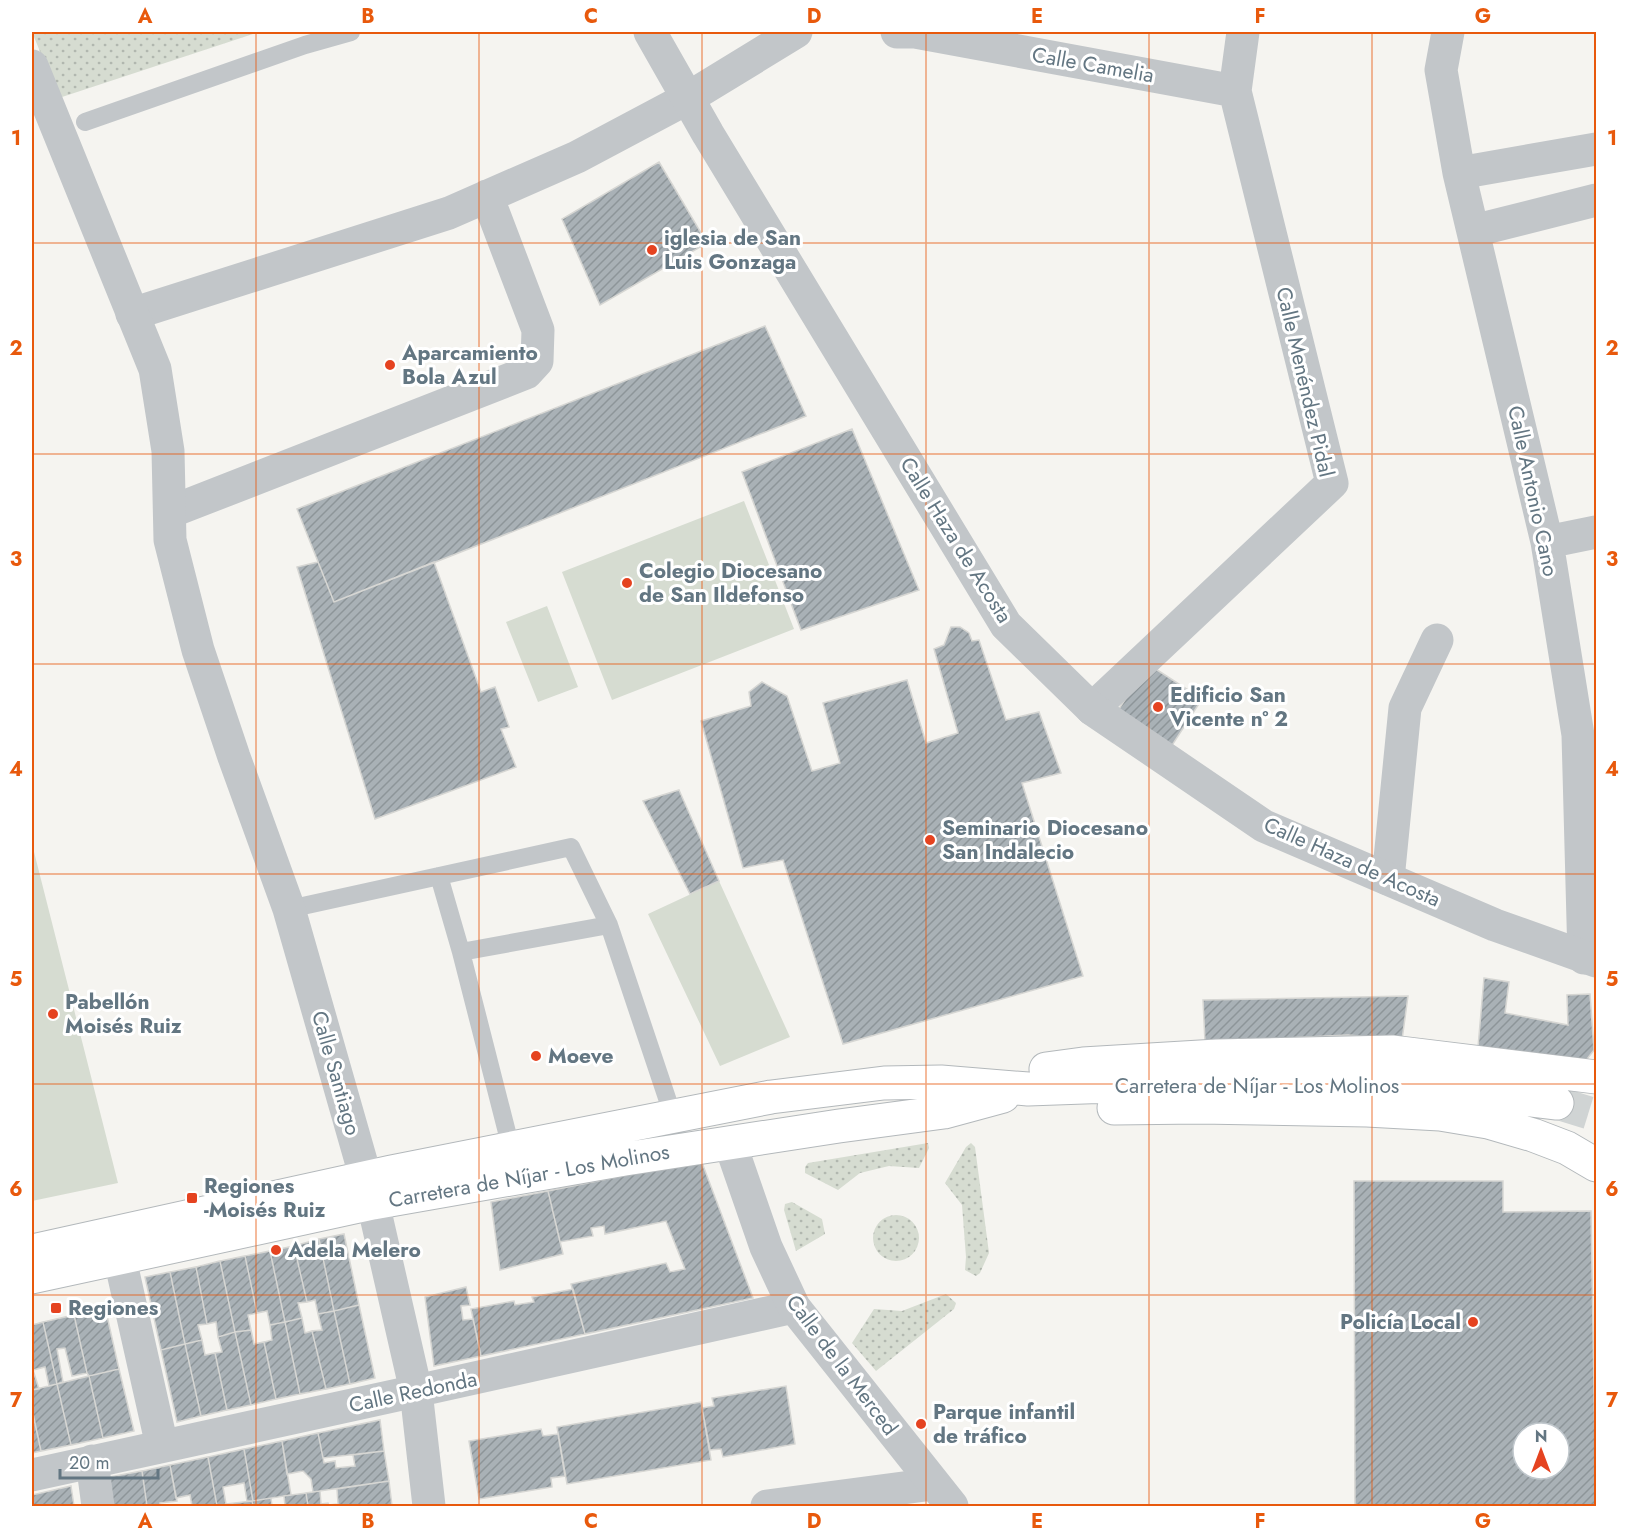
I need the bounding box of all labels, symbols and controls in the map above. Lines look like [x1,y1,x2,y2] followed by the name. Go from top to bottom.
[137,2,153,31] text: A
[361,2,375,31] text: B
[584,2,598,31] text: C
[807,2,821,31] text: D
[1031,2,1043,31] text: E
[1254,2,1266,31] text: F
[1475,2,1491,31] text: G
[1030,40,1156,90] street label: Calle Camelia
[11,124,21,153] text: 1
[1607,124,1617,153] text: 1
[664,223,801,277] place label: iglesia de San Luis Gonzaga
[645,243,659,257] marker: iglesia de San Luis Gonzaga
[1269,284,1341,480] street label: Calle Menéndez Pidal
[9,334,23,363] text: 2
[1605,334,1619,363] text: 2
[401,338,538,392] place label: Aparcamiento Bola Azul
[383,358,397,372] marker: Aparcamiento Bola Azul
[1500,403,1566,579] street label: Calle Antonio Cano
[893,451,1019,629] street label: Calle Haza de Acosta
[10,545,22,574] text: 3
[1606,545,1618,574] text: 3
[639,556,822,610] place label: Colegio Diocesano de San Ildefonso
[620,576,634,590] marker: Colegio Diocesano de San Ildefonso
[1169,680,1288,734] place label: Edificio San Vicente nº 2
[1151,700,1165,714] marker: Edificio San Vicente nº 2
[9,755,23,784] text: 4
[1605,755,1619,784] text: 4
[1259,810,1445,914] street label: Calle Haza de Acosta
[942,813,1148,867] place label: Seminario Diocesano San Indalecio
[923,833,937,847] marker: Seminario Diocesano San Indalecio
[10,965,23,994] text: 5
[1606,965,1619,994] text: 5
[65,987,182,1041] place label: Pabellón Moisés Ruiz
[46,1007,60,1021] marker: Pabellón Moisés Ruiz
[304,1007,368,1139] street label: Calle Santiago
[548,1041,614,1071] place label: Moeve
[529,1049,543,1063] marker: Moeve
[1115,1071,1399,1101] street label: Carretera de Níjar - Los Molinos
[386,1137,672,1215] street label: Carretera de Níjar - Los Molinos
[204,1171,326,1225] place label: Regiones -Moisés Ruiz
[9,1175,23,1204] text: 6
[1605,1175,1619,1204] text: 6
[185,1191,199,1205] marker: Regiones -Moisés Ruiz
[287,1235,421,1265] place label: Adela Melero
[269,1243,283,1257] marker: Adela Melero
[779,1288,905,1442] street label: Calle de la Merced
[68,1293,159,1323] place label: Regiones
[49,1301,63,1315] marker: Regiones
[1340,1307,1461,1337] place label: Policía Local
[1466,1315,1480,1329] marker: Policía Local
[346,1364,480,1420] street label: Calle Redonda
[10,1386,23,1415] text: 7
[1606,1386,1619,1415] text: 7
[933,1397,1075,1451] place label: Parque infantil de tráfico
[914,1417,928,1431] marker: Parque infantil de tráfico
[1511,1421,1571,1481] north arrow
[1535,1425,1547,1448] text: N
[60,1442,158,1480] scale bar
[69,1450,109,1476] text: 20 m
[137,1507,153,1536] text: A
[361,1507,375,1536] text: B
[584,1507,598,1536] text: C
[807,1507,821,1536] text: D
[1031,1507,1043,1536] text: E
[1254,1507,1266,1536] text: F
[1475,1507,1491,1536] text: G

